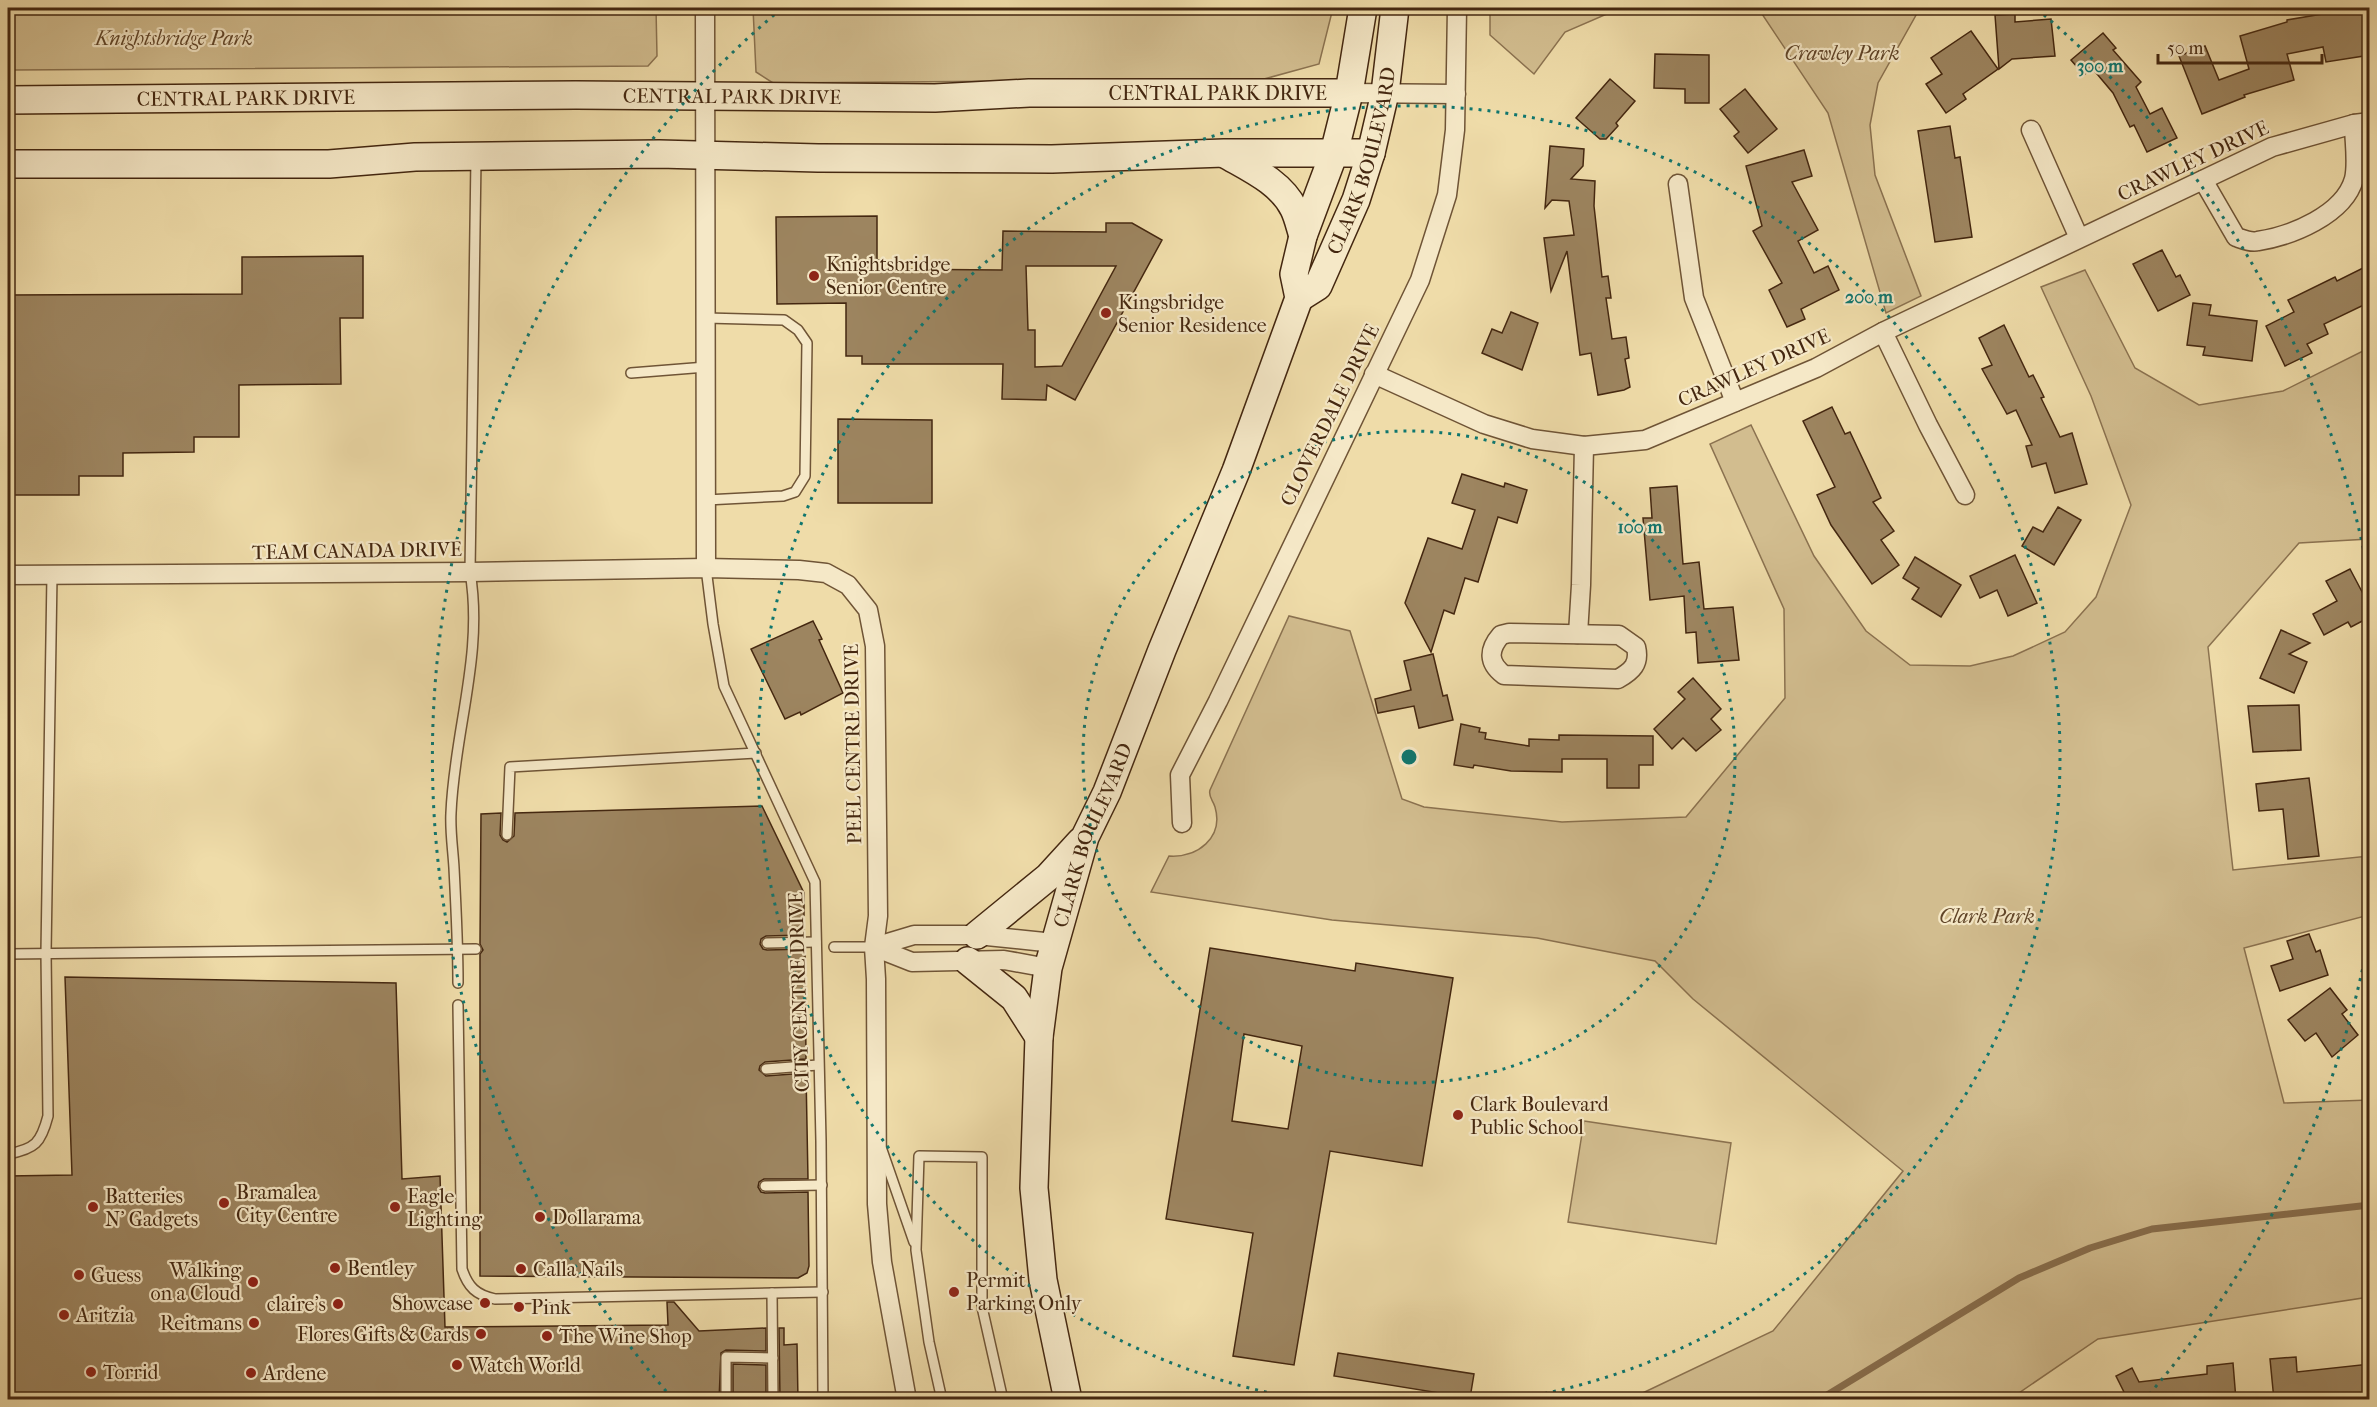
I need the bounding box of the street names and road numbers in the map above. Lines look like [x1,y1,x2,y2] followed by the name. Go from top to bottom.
[1322,66,1399,258] street label: CLARK BOULEVARD
[1109,82,1327,105] street label: CENTRAL PARK DRIVE
[623,84,841,109] street label: CENTRAL PARK DRIVE
[137,85,355,110] street label: CENTRAL PARK DRIVE
[2114,116,2272,206] street label: CRAWLEY DRIVE
[1276,320,1384,510] street label: CLOVERDALE DRIVE
[1674,324,1834,412] street label: CRAWLEY DRIVE
[252,538,462,564] street label: TEAM CANADA DRIVE
[840,643,866,845] street label: PEEL CENTRE DRIVE
[1049,740,1136,930] street label: CLARK BOULEVARD
[784,891,814,1093] street label: CITY CENTRE DRIVE

